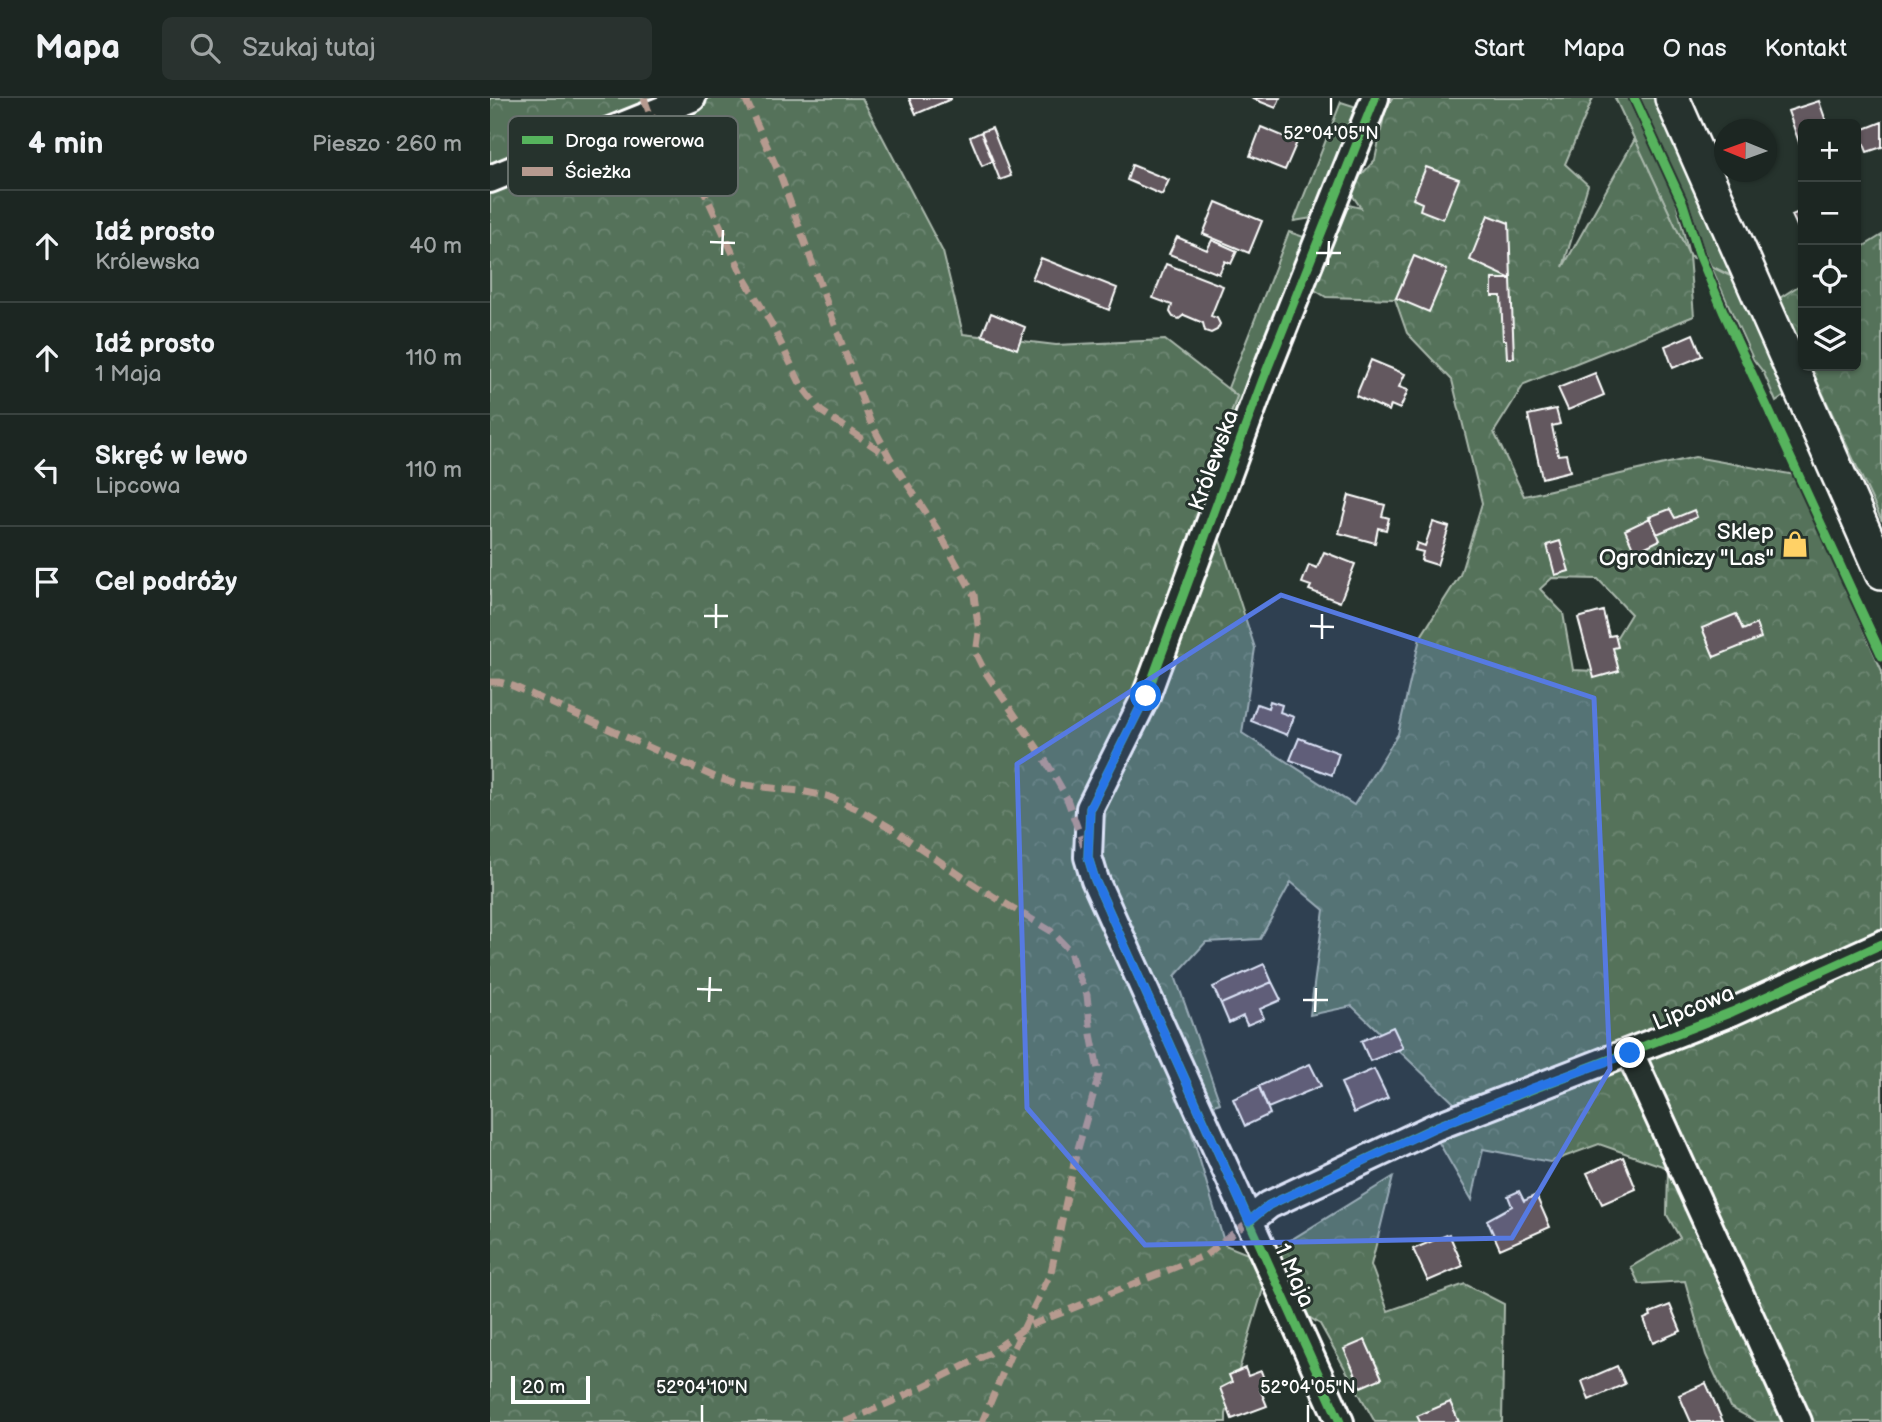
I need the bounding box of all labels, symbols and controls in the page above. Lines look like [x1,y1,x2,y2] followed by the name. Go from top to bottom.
[162,17,652,80] search box
[35,28,120,68] text: Mapa
[186,29,224,67] icon: search
[242,33,376,64] text: Szukaj tutaj
[1474,34,1525,63] text: Start
[1563,34,1625,63] text: Mapa
[1663,34,1727,63] text: O nas
[1765,34,1847,63] text: Kontakt
[508,116,738,196] legend
[1714,119,1777,182] north arrow
[1798,119,1861,371] map controls
[1798,119,1861,182] button: +
[1283,123,1379,144] text: 52°04'05"N
[28,126,103,162] text: 4 min
[312,130,462,158] text: Pieszo · 260 m
[565,130,705,153] text: Droga rowerowa
[565,160,631,184] text: Ścieżka
[1798,182,1861,245] button: −
[95,217,215,248] text: Idź prosto
[28,227,66,265] icon: ahead
[409,232,462,260] text: 40 m
[1798,245,1861,308] button: locate
[95,248,200,276] text: Królewska
[1798,308,1861,371] button: layers
[95,329,215,360] text: Idź prosto
[28,339,66,377] icon: ahead
[405,344,462,372] text: 110 m
[95,360,161,388] text: 1 Maja
[1183,406,1245,515] street label: Królewska
[95,441,248,472] text: Skręć w lewo
[28,451,66,489] icon: left
[405,456,462,484] text: 110 m
[95,472,180,500] text: Lipcowa
[1599,518,1774,572] place label: Sklep Ogrodniczy "Las"
[1780,529,1810,559] shop icon: Sklep Ogrodniczy "Las"
[28,563,66,601] icon: arrive
[95,567,237,598] text: Cel podróży
[1130,680,1161,711] route start
[1649,979,1738,1037] street label: Lipcowa
[1614,1037,1645,1068] route end
[1268,1239,1320,1311] street label: 1 Maja
[511,1373,590,1405] scale bar
[522,1376,565,1399] text: 20 m
[656,1377,748,1398] text: 52°04'10"N
[1260,1377,1356,1398] text: 52°04'05"N

